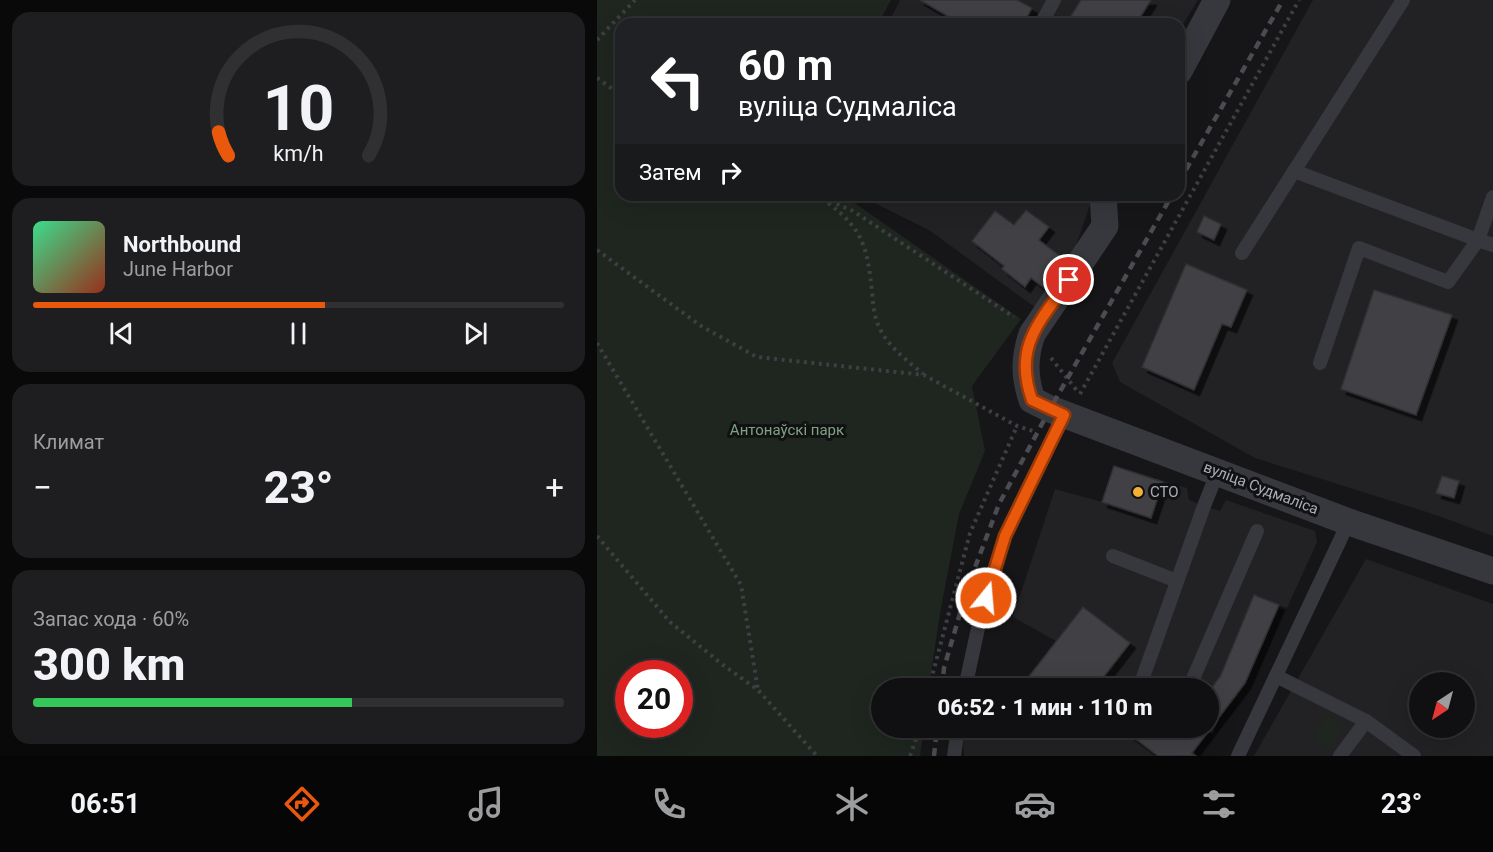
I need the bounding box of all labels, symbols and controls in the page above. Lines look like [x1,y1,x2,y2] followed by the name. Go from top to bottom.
[738,41,833,90] text: 60 m
[639,42,717,120] icon: left
[263,72,334,145] text: 10
[738,91,957,123] text: вуліца Судмаліса
[273,141,324,166] text: km/h
[714,156,747,189] icon: right
[639,160,702,185] text: Затем
[123,232,241,257] text: Northbound
[1043,254,1094,305] pin
[123,257,233,281] text: June Harbor
[1052,263,1085,296] icon: arrive
[105,317,138,350] icon: previous
[282,317,315,350] icon: pause
[459,317,492,350] icon: next
[730,421,844,439] park label: Антонаўскі парк
[33,430,104,454] text: Климат
[1201,458,1321,518] street label: вуліца Судмаліса
[264,461,333,514] text: 23°
[33,468,52,507] text: −
[545,468,564,507] text: +
[1150,483,1179,501] place label: СТО
[1131,485,1145,499] marker: СТО
[954,566,1018,630] position arrow
[33,607,189,631] text: Запас хода · 60%
[33,638,185,691] text: 300 km
[615,660,693,738] speed limit sign: 20
[1409,672,1475,738] north arrow
[1409,672,1475,738] map controls
[937,695,1153,720] text: 06:52 · 1 мин · 110 m
[281,783,323,825] icon: directions
[465,783,507,825] icon: music
[648,783,690,825] icon: phone
[831,783,873,825] icon: climate
[1014,783,1056,825] icon: car
[1198,783,1240,825] icon: filters
[71,788,140,820] text: 06:51
[1381,788,1422,820] text: 23°

